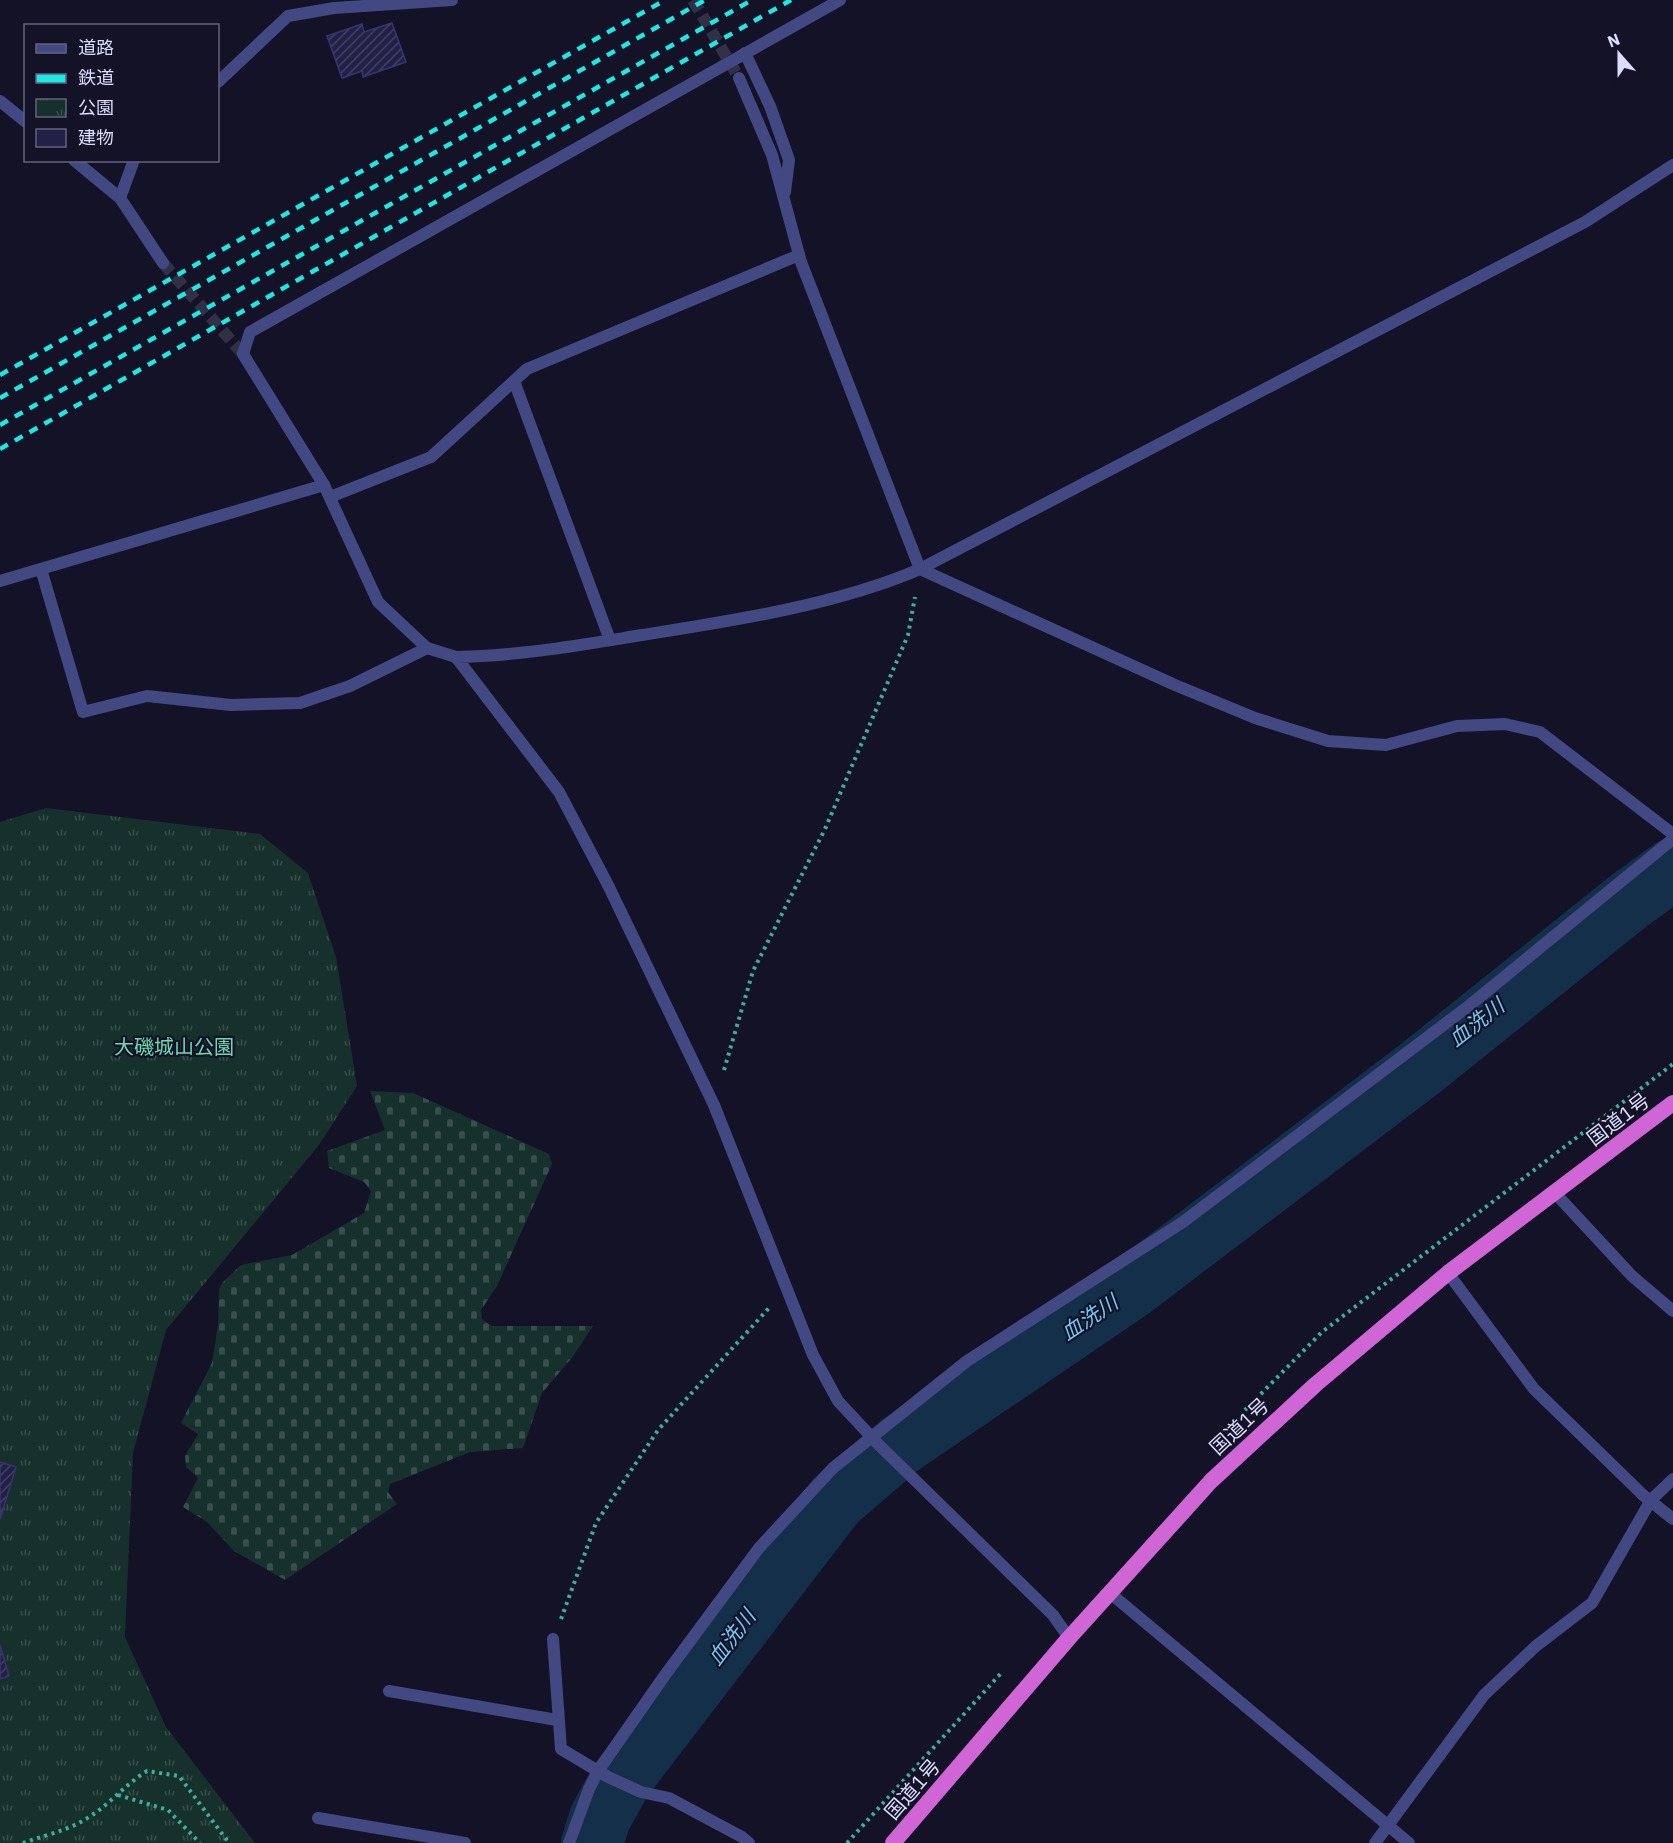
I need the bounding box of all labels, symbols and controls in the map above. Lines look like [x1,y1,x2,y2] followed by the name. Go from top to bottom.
[24,24,219,162] legend
[1589,24,1649,84] north arrow
[1605,29,1623,51] text: N
[78,36,114,59] text: 道路
[78,66,114,89] text: 鉄道
[78,96,114,119] text: 公園
[78,126,114,149] text: 建物
[1443,990,1511,1052] water label: 血洗川
[114,1033,234,1060] park label: 大磯城山公園
[1581,1087,1655,1151] street label: 国道1号
[1055,1287,1125,1346] water label: 血洗川
[1203,1392,1275,1460] street label: 国道1号
[701,1602,762,1671] water label: 血洗川
[878,1753,946,1825] street label: 国道1号

